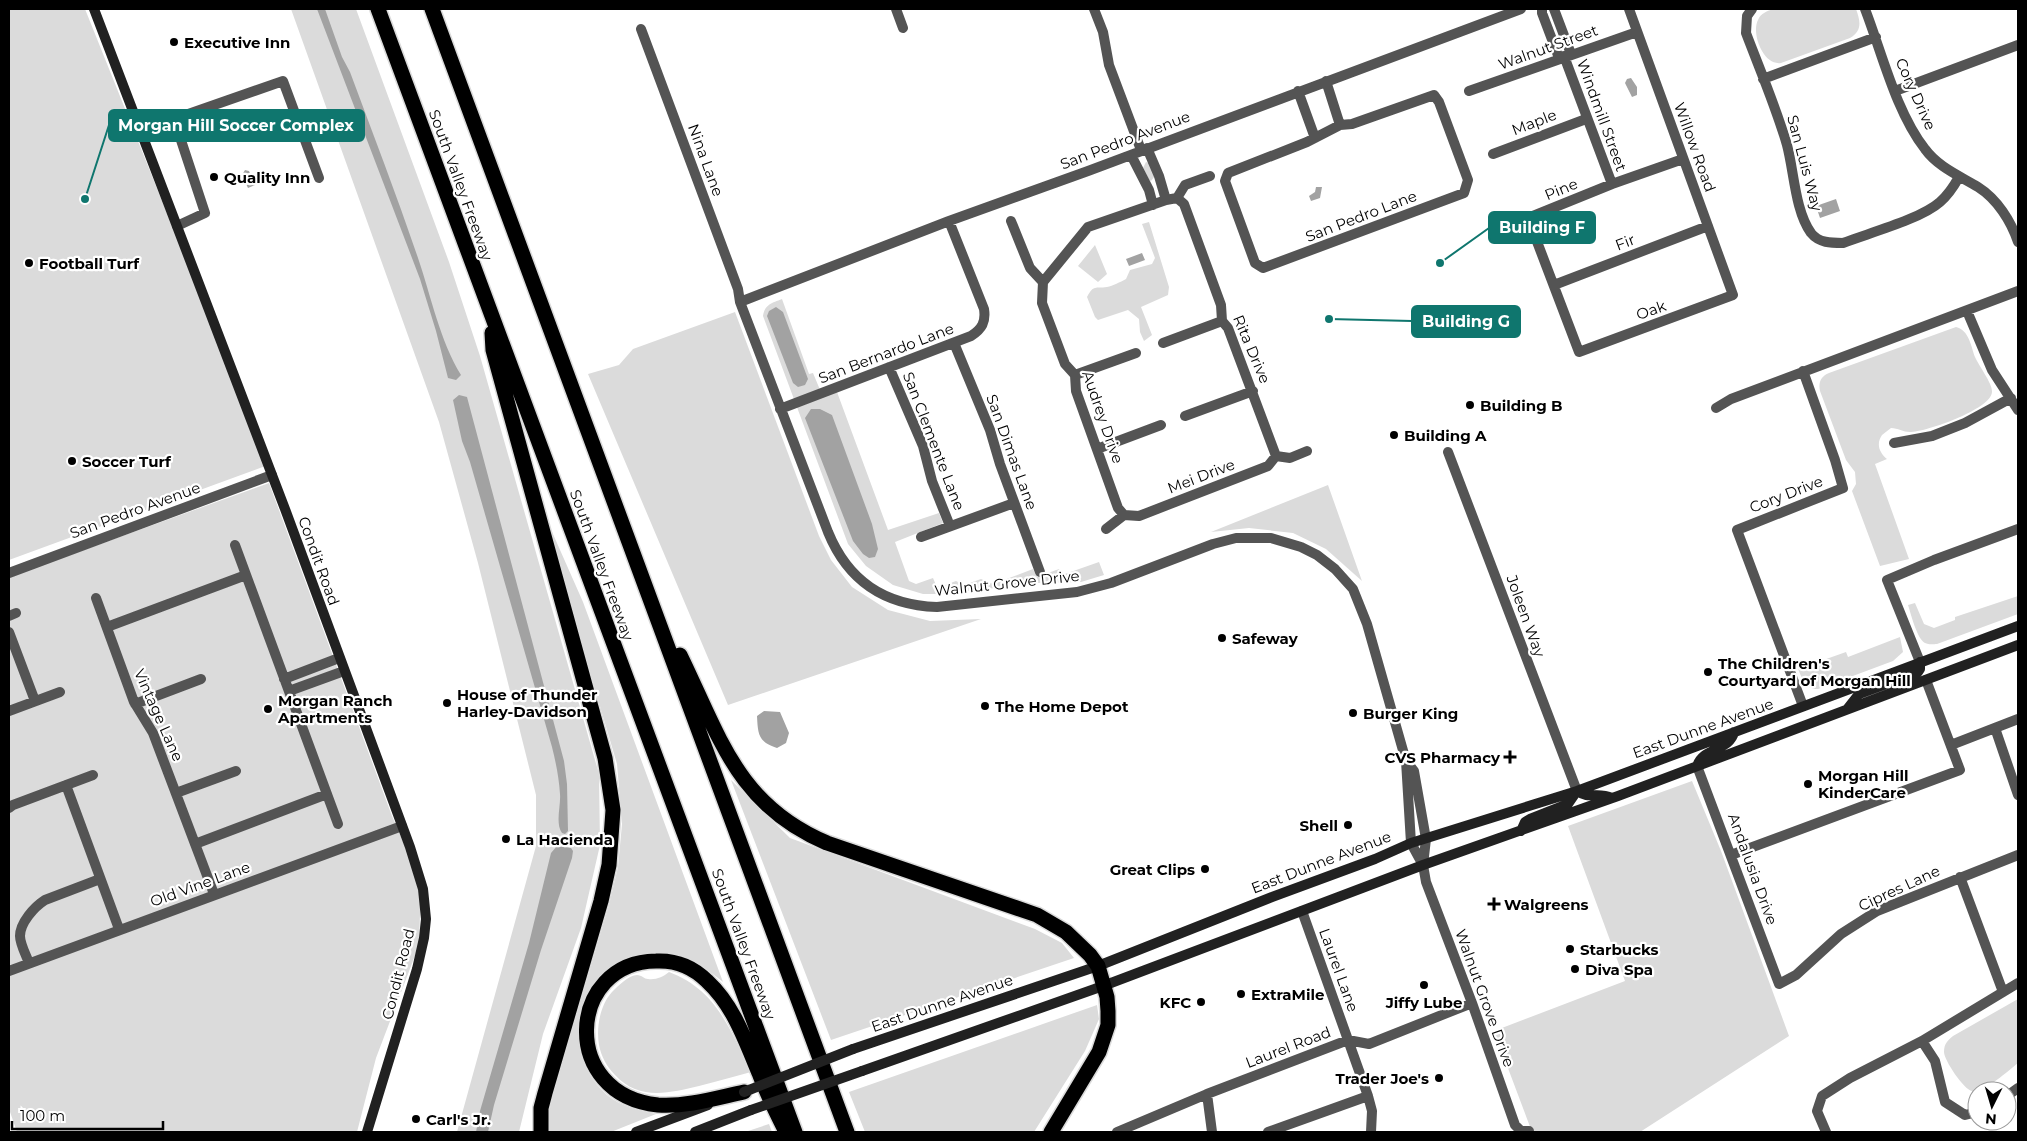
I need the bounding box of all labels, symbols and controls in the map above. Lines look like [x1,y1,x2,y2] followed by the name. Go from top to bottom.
[1496,20,1600,74] street label: Walnut Street
[184,33,290,52] place label: Executive Inn
[168,36,180,48] marker: Executive Inn
[1892,55,1940,133] street label: Cory Drive
[1573,56,1631,174] street label: Windmill Street
[1670,100,1720,194] street label: Willow Road
[1509,105,1559,139] street label: Maple
[1057,106,1193,174] street label: San Pedro Avenue
[425,107,497,264] street label: South Valley Freeway
[109,110,364,141] callout: Morgan Hill Soccer Complex
[1783,113,1827,214] street label: San Luis Way
[118,116,354,135] text: Morgan Hill Soccer Complex
[684,121,728,199] street label: Nina Lane
[224,168,310,187] place label: Quality Inn
[208,171,220,183] marker: Quality Inn
[1542,174,1580,204] street label: Pine
[1303,186,1419,246] street label: San Pedro Lane
[1489,212,1595,243] callout: Building F
[1499,218,1585,237] text: Building F
[1612,230,1638,254] street label: Fir
[39,254,140,273] place label: Football Turf
[23,257,35,269] marker: Football Turf
[1633,296,1669,324] street label: Oak
[1412,306,1520,337] callout: Building G
[1229,312,1275,386] street label: Rita Drive
[1422,312,1510,331] text: Building G
[816,318,956,388] street label: San Bernardo Lane
[1078,368,1128,466] street label: Audrey Drive
[899,369,969,513] street label: San Clemente Lane
[982,392,1042,512] street label: San Dimas Lane
[1480,396,1562,415] place label: Building B
[1464,399,1476,411] marker: Building B
[1404,426,1487,445] place label: Building A
[1388,429,1400,441] marker: Building A
[82,452,172,471] place label: Soccer Turf
[1165,454,1237,498] street label: Mei Drive
[66,455,78,467] marker: Soccer Turf
[1747,471,1825,517] street label: Cory Drive
[67,478,203,542] street label: San Pedro Avenue
[566,487,638,644] street label: South Valley Freeway
[294,514,344,608] street label: Condit Road
[934,566,1080,600] street label: Walnut Grove Drive
[1502,572,1550,660] street label: Joleen Way
[1232,629,1299,648] place label: Safeway
[1216,632,1228,644] marker: Safeway
[1718,654,1911,690] place label: The Children's Courtyard of Morgan Hill
[130,666,188,764] street label: Vintage Lane
[1702,666,1714,678] marker: The Children's Courtyard of Morgan Hill
[457,685,598,721] place label: House of Thunder Harley-Davidson
[277,691,393,727] place label: Morgan Ranch Apartments
[1630,694,1776,762] street label: East Dunne Avenue
[441,697,453,709] marker: House of Thunder Harley-Davidson
[995,697,1129,716] place label: The Home Depot
[979,700,991,712] marker: The Home Depot
[262,703,274,715] marker: Morgan Ranch Apartments
[1363,704,1458,723] place label: Burger King
[1347,707,1359,719] marker: Burger King
[1385,748,1501,767] place label: CVS Pharmacy
[1504,751,1516,763] marker: CVS Pharmacy
[1818,766,1909,802] place label: Morgan Hill KinderCare
[1802,778,1814,790] marker: Morgan Hill KinderCare
[1724,811,1782,927] street label: Andalusia Drive
[1300,816,1338,835] place label: Shell
[1342,819,1354,831] marker: Shell
[1248,827,1394,897] street label: East Dunne Avenue
[516,830,613,849] place label: La Hacienda
[500,833,512,845] marker: La Hacienda
[147,857,253,911] street label: Old Vine Lane
[1110,860,1195,879] place label: Great Clips
[1855,861,1943,915] street label: Cipres Lane
[1199,863,1211,875] marker: Great Clips
[708,866,780,1023] street label: South Valley Freeway
[1504,895,1589,914] place label: Walgreens
[1488,898,1500,910] marker: Walgreens
[1315,926,1363,1014] street label: Laurel Lane
[1451,926,1519,1070] street label: Walnut Grove Drive
[378,927,418,1021] street label: Condit Road
[1580,940,1659,959] place label: Starbucks
[1564,943,1576,955] marker: Starbucks
[1585,960,1653,979] place label: Diva Spa
[1569,963,1581,975] marker: Diva Spa
[869,970,1015,1036] street label: East Dunne Avenue
[1418,979,1430,991] marker: Jiffy Lube
[1251,985,1324,1004] place label: ExtraMile
[1235,988,1247,1000] marker: ExtraMile
[1160,993,1191,1012] place label: KFC
[1385,993,1462,1012] place label: Jiffy Lube
[1195,996,1207,1008] marker: KFC
[1243,1022,1333,1072] street label: Laurel Road
[1336,1069,1429,1088] place label: Trader Joe's
[1433,1072,1445,1084] marker: Trader Joe's
[1967,1081,2017,1131] north arrow
[12,1098,164,1130] scale bar
[20,1106,65,1125] text: 100 m
[1984,1109,1997,1128] text: N
[426,1110,491,1129] place label: Carl's Jr.
[410,1113,422,1125] marker: Carl's Jr.

